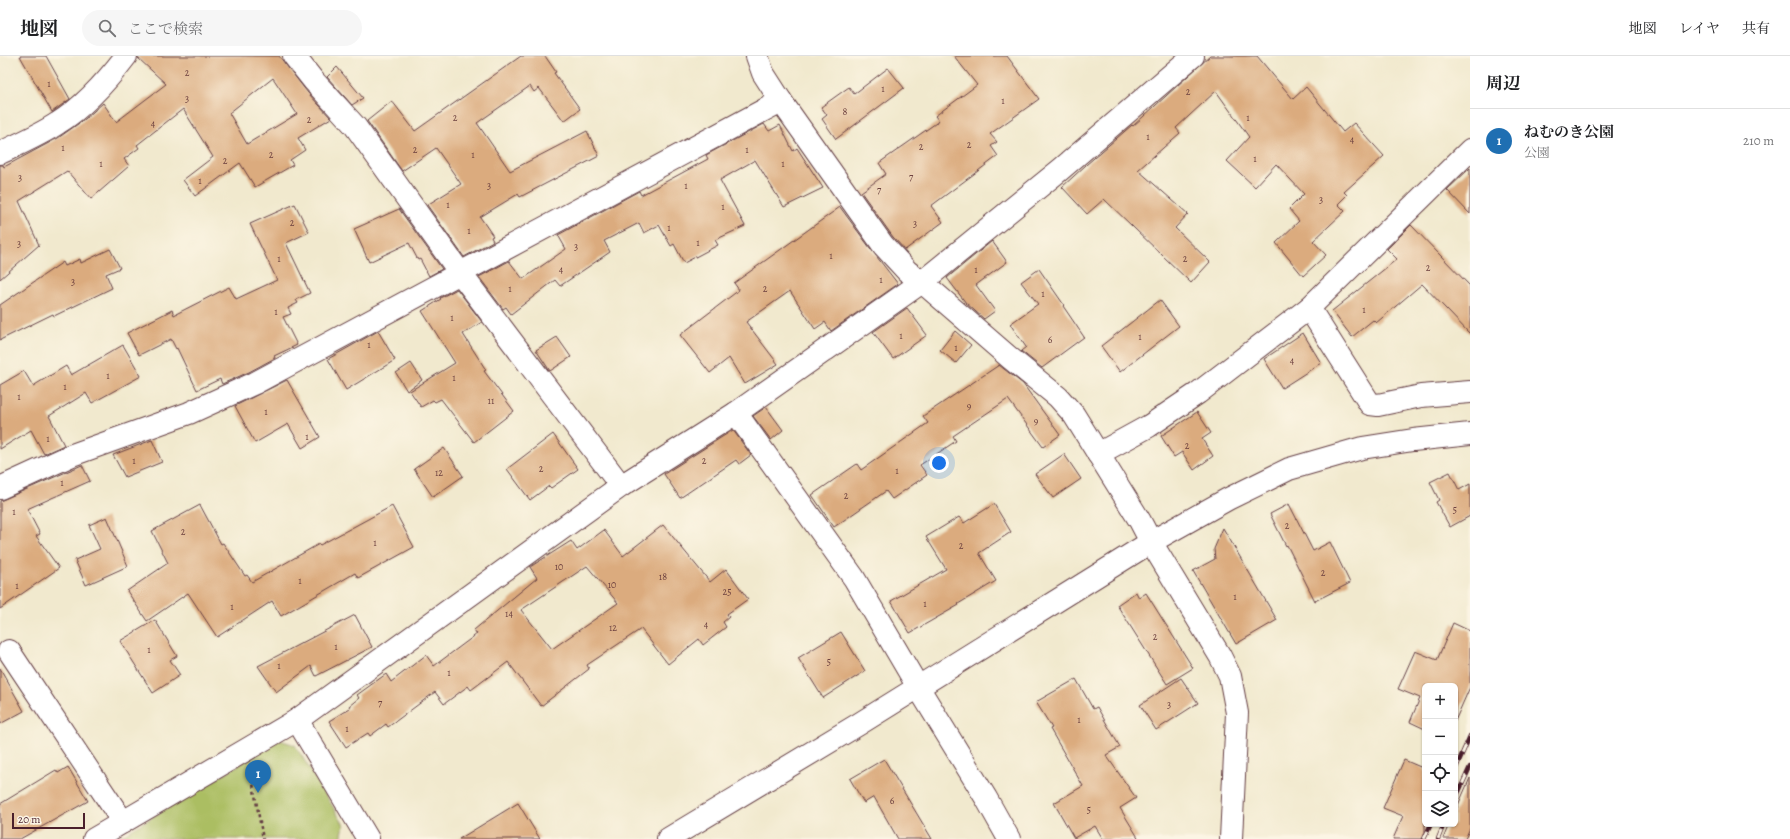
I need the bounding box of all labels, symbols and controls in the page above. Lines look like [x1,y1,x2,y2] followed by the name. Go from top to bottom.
[82,10,362,46] search box
[20,16,58,42] text: 地図
[96,17,118,39] icon: search
[128,19,203,39] text: ここで検索
[1629,19,1657,38] text: 地図
[1679,19,1720,38] text: レイヤ
[1742,19,1770,38] text: 共有
[185,66,190,79] house number: 2
[1486,72,1520,95] text: 周辺
[47,77,51,90] house number: 1
[881,82,885,95] house number: 1
[1186,85,1191,98] house number: 2
[185,92,189,105] house number: 3
[1001,94,1005,107] house number: 1
[843,105,848,118] house number: 8
[453,111,458,124] house number: 2
[1246,111,1250,124] house number: 1
[307,113,312,126] house number: 2
[151,117,156,130] house number: 4
[1524,122,1614,142] text: ねむのき公園
[1146,130,1150,143] house number: 1
[1497,132,1501,149] text: 1
[1743,132,1774,149] text: 210 m
[1350,133,1355,146] house number: 4
[967,138,972,151] house number: 2
[919,140,924,153] house number: 2
[61,141,65,154] house number: 1
[413,143,418,156] house number: 2
[745,143,749,156] house number: 1
[1524,144,1550,161] text: 公園
[269,148,274,161] house number: 2
[471,148,475,161] house number: 1
[1253,152,1257,165] house number: 1
[223,154,228,167] house number: 2
[99,157,103,170] house number: 1
[781,157,785,170] house number: 1
[909,170,914,183] house number: 7
[18,171,22,184] house number: 3
[198,174,202,187] house number: 1
[487,179,491,192] house number: 3
[684,179,688,192] house number: 1
[877,183,882,196] house number: 7
[1319,193,1323,206] house number: 3
[446,198,450,211] house number: 1
[721,200,725,213] house number: 1
[290,216,295,229] house number: 2
[913,217,917,230] house number: 3
[667,221,671,234] house number: 1
[467,224,471,237] house number: 1
[696,236,700,249] house number: 1
[17,237,21,250] house number: 3
[574,240,578,253] house number: 3
[829,249,833,262] house number: 1
[277,252,281,265] house number: 1
[1183,252,1188,265] house number: 2
[1426,261,1431,274] house number: 2
[559,263,564,276] house number: 4
[974,263,978,276] house number: 1
[879,273,883,286] house number: 1
[71,275,75,288] house number: 3
[508,282,512,295] house number: 1
[763,282,768,295] house number: 2
[1041,287,1045,300] house number: 1
[1362,303,1366,316] house number: 1
[274,305,278,318] house number: 1
[450,311,454,324] house number: 1
[899,329,903,342] house number: 1
[1138,330,1142,343] house number: 1
[1048,333,1053,346] house number: 6
[367,338,371,351] house number: 1
[954,341,958,354] house number: 1
[1290,354,1295,367] house number: 4
[106,369,110,382] house number: 1
[452,371,456,384] house number: 1
[63,380,67,393] house number: 1
[17,390,21,403] house number: 1
[488,394,495,407] house number: 11
[967,399,972,412] house number: 9
[264,405,268,418] house number: 1
[1034,414,1039,427] house number: 9
[305,430,309,443] house number: 1
[46,432,50,445] house number: 1
[1185,439,1190,452] house number: 2
[929,453,949,473] your location
[132,454,136,467] house number: 1
[702,454,707,467] house number: 2
[539,462,544,475] house number: 2
[895,464,899,477] house number: 1
[435,466,443,479] house number: 12
[60,476,64,489] house number: 1
[844,489,849,502] house number: 2
[1453,503,1457,516] house number: 5
[12,505,16,518] house number: 1
[1285,519,1290,532] house number: 2
[181,525,186,538] house number: 2
[373,536,377,549] house number: 1
[959,539,964,552] house number: 2
[555,560,563,573] house number: 10
[1321,566,1326,579] house number: 2
[659,570,667,583] house number: 18
[298,574,302,587] house number: 1
[608,578,616,591] house number: 10
[15,579,19,592] house number: 1
[722,585,732,598] house number: 25
[1233,590,1237,603] house number: 1
[923,597,927,610] house number: 1
[230,600,234,613] house number: 1
[505,607,513,620] house number: 14
[704,618,709,631] house number: 4
[609,621,617,634] house number: 12
[1153,630,1158,643] house number: 2
[334,640,338,653] house number: 1
[147,643,151,656] house number: 1
[827,655,831,668] house number: 5
[277,659,281,672] house number: 1
[447,666,451,679] house number: 1
[1422,683,1458,827] map controls
[1422,683,1458,719] button: +
[378,696,383,709] house number: 7
[1167,698,1171,711] house number: 3
[1077,713,1081,726] house number: 1
[1422,719,1458,755] button: −
[345,722,349,735] house number: 1
[1422,755,1458,791] button: locate
[245,760,271,793] pin: 1
[1422,791,1458,827] button: layers
[890,794,895,807] house number: 6
[1087,803,1091,816] house number: 5
[12,811,85,830] scale bar
[18,812,40,827] text: 20 m

